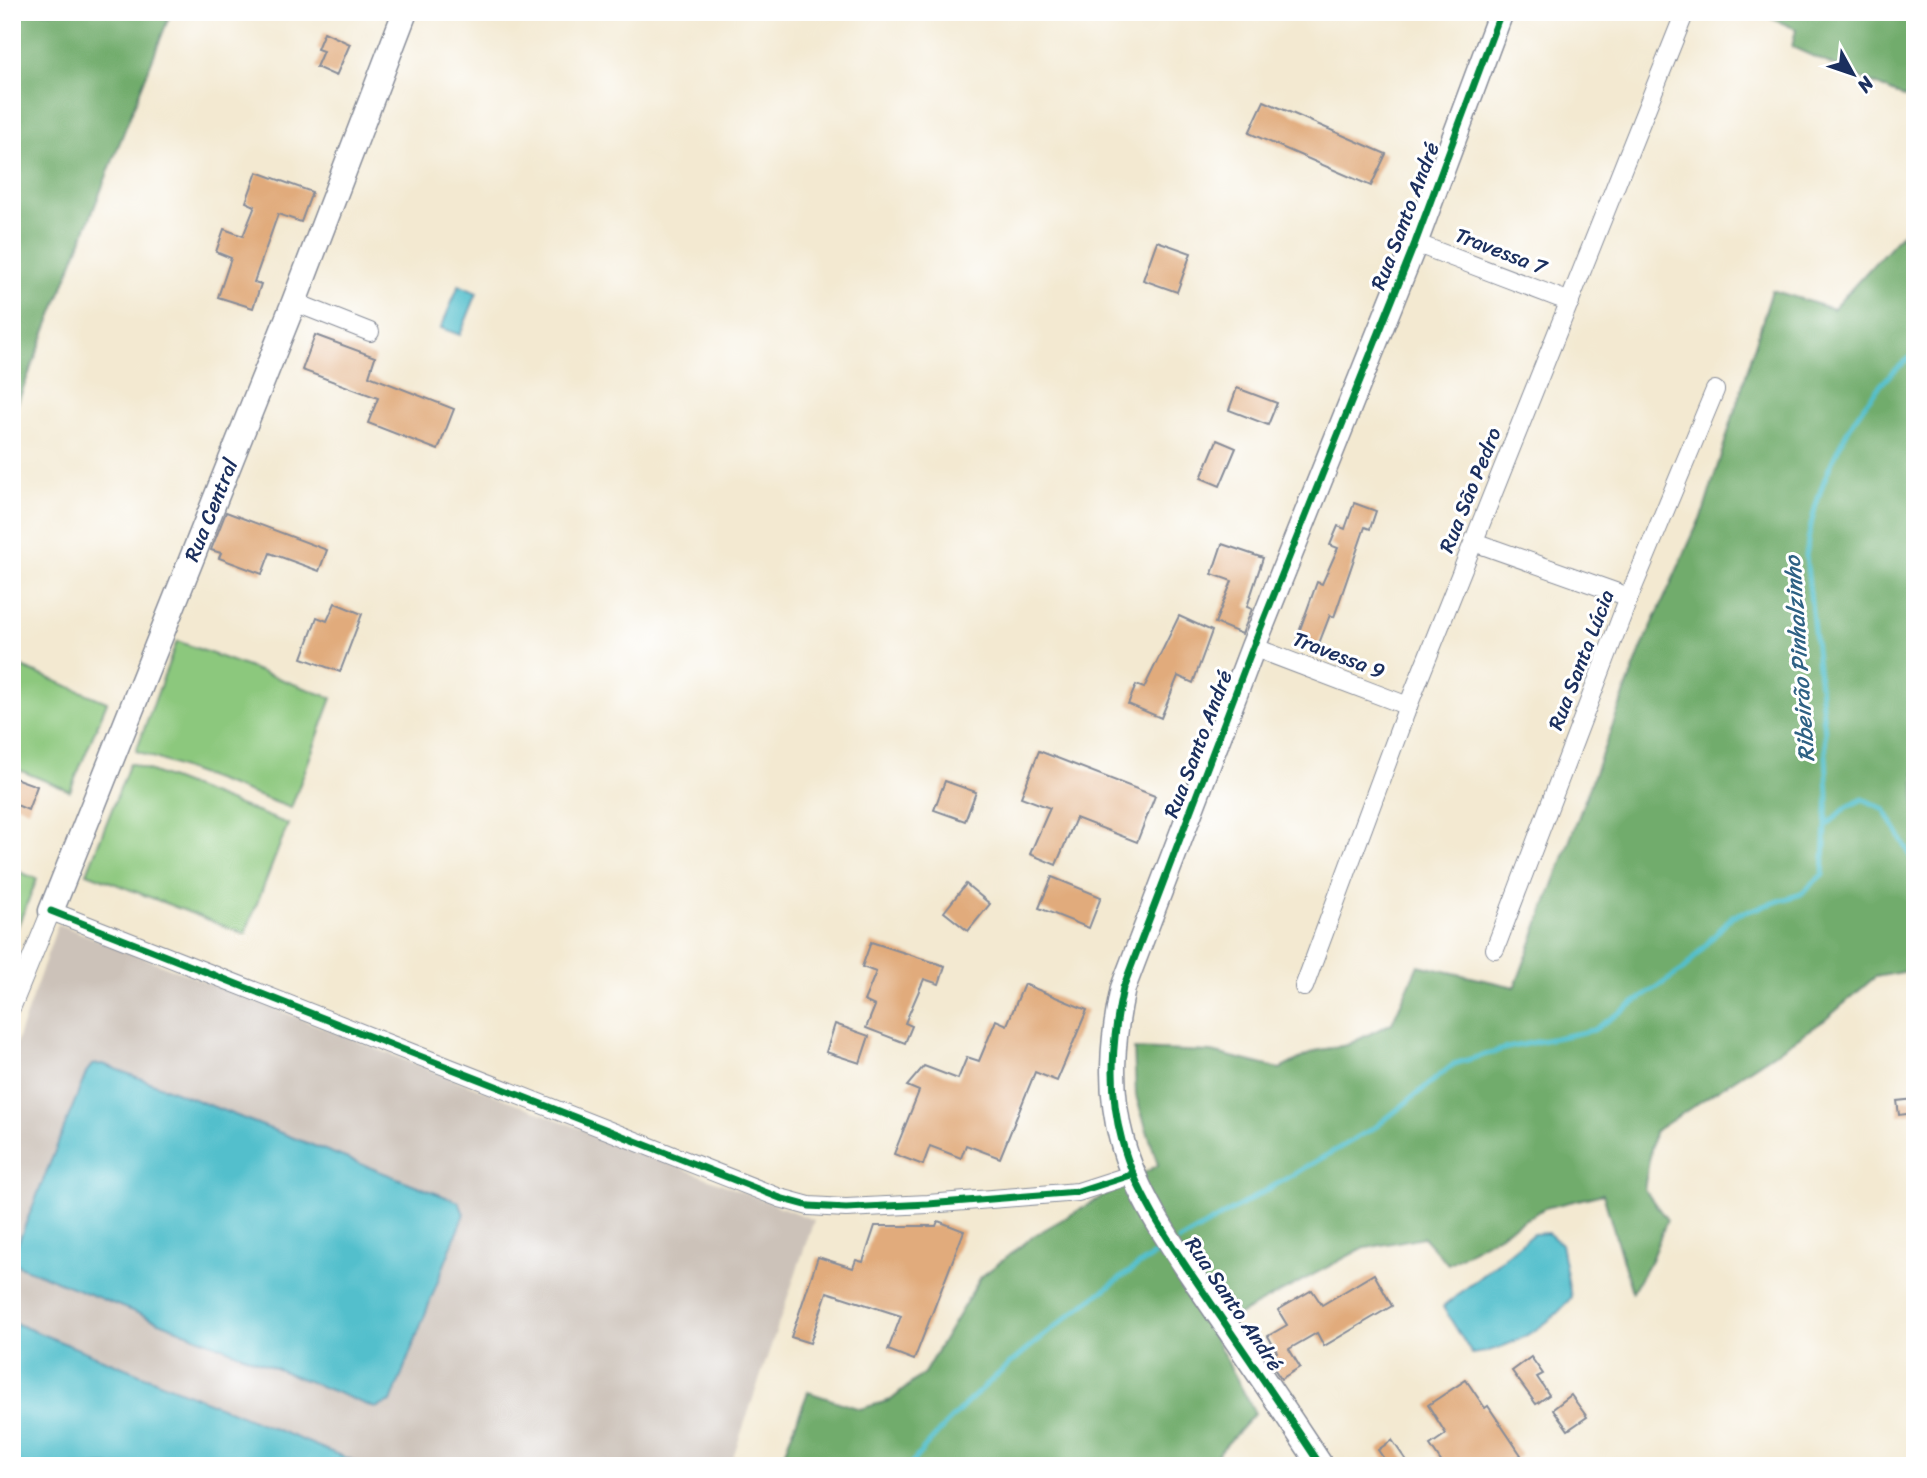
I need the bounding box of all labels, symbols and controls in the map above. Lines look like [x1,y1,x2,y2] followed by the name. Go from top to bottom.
[1818,38,1888,108] north arrow
[1848,68,1883,101] text: N
[1359,136,1451,296] street label: Rua Santo André
[1449,216,1554,287] street label: Travessa 7
[1428,421,1513,559] street label: Rua São Pedro
[173,451,249,568] street label: Rua Central
[1772,553,1827,763] water label: Ribeirão Pinhalzinho
[1537,584,1625,736] street label: Rua Santa Lúcia
[1287,620,1391,690] street label: Travessa 9
[1152,664,1244,824] street label: Rua Santo André
[1175,1229,1293,1379] street label: Rua Santo André

